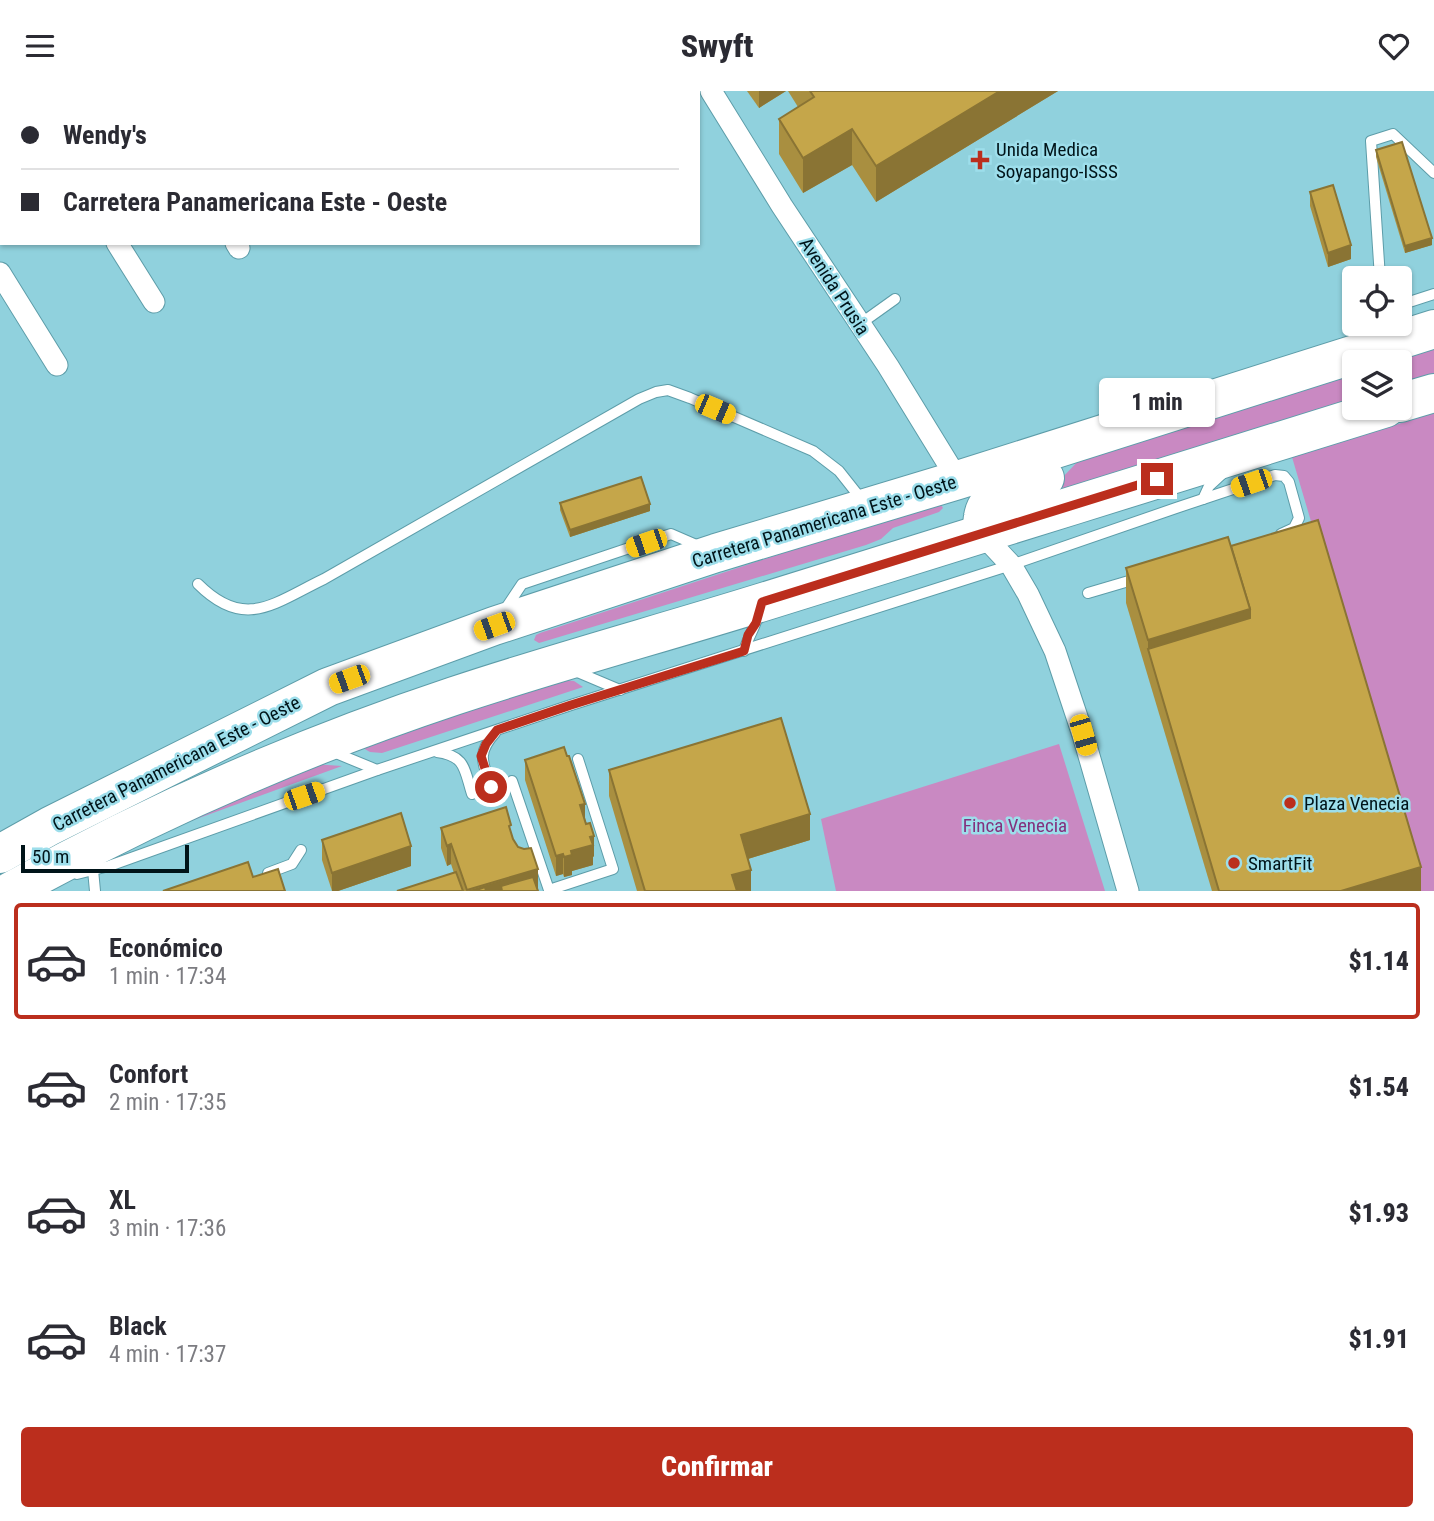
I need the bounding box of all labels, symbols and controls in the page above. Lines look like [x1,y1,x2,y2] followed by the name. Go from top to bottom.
[21,27,59,65] icon: menu
[681,27,753,65] text: Swyft
[1375,27,1413,65] icon: heart
[63,120,147,150] text: Wendy's
[996,138,1118,183] place label: Unida Medica Soyapango-ISSS
[970,150,990,170] marker: Unida Medica Soyapango-ISSS
[63,187,447,217] text: Carretera Panamericana Este - Oeste
[795,233,875,339] street label: Avenida Prusia
[1342,266,1412,420] map controls
[1342,266,1412,336] button: locate
[1342,350,1412,420] button: layers
[1099,377,1215,427] callout: 1 min
[1131,389,1183,416] text: 1 min
[692,391,739,427] car
[1141,463,1173,495] route end
[1228,466,1275,500] car
[689,470,959,573] street label: Carretera Panamericana Este - Oeste
[623,526,670,560] car
[471,609,518,643] car
[326,662,373,696] car
[49,691,304,836] street label: Carretera Panamericana Este - Oeste
[1068,712,1099,758] car
[475,771,507,803] route start
[281,779,328,813] car
[1304,792,1409,815] place label: Plaza Venecia
[1282,795,1298,811] marker: Plaza Venecia
[963,814,1067,837] park label: Finca Venecia
[21,842,189,874] scale bar
[32,845,69,868] text: 50 m
[1248,852,1312,875] place label: SmartFit
[1226,855,1242,871] marker: SmartFit
[25,930,88,993] icon: car
[109,933,223,963] text: Económico
[1348,946,1409,976] text: $1.14
[109,963,226,990] text: 1 min · 17:34
[25,1056,88,1119] icon: car
[109,1059,188,1089] text: Confort
[1348,1072,1409,1102] text: $1.54
[109,1089,226,1116] text: 2 min · 17:35
[25,1182,88,1245] icon: car
[109,1185,136,1215] text: XL
[1348,1198,1409,1228] text: $1.93
[109,1215,226,1242] text: 3 min · 17:36
[25,1308,88,1371] icon: car
[109,1311,167,1341] text: Black
[1348,1324,1409,1354] text: $1.91
[109,1341,226,1368] text: 4 min · 17:37
[21,1427,1413,1507] button: Confirmar

